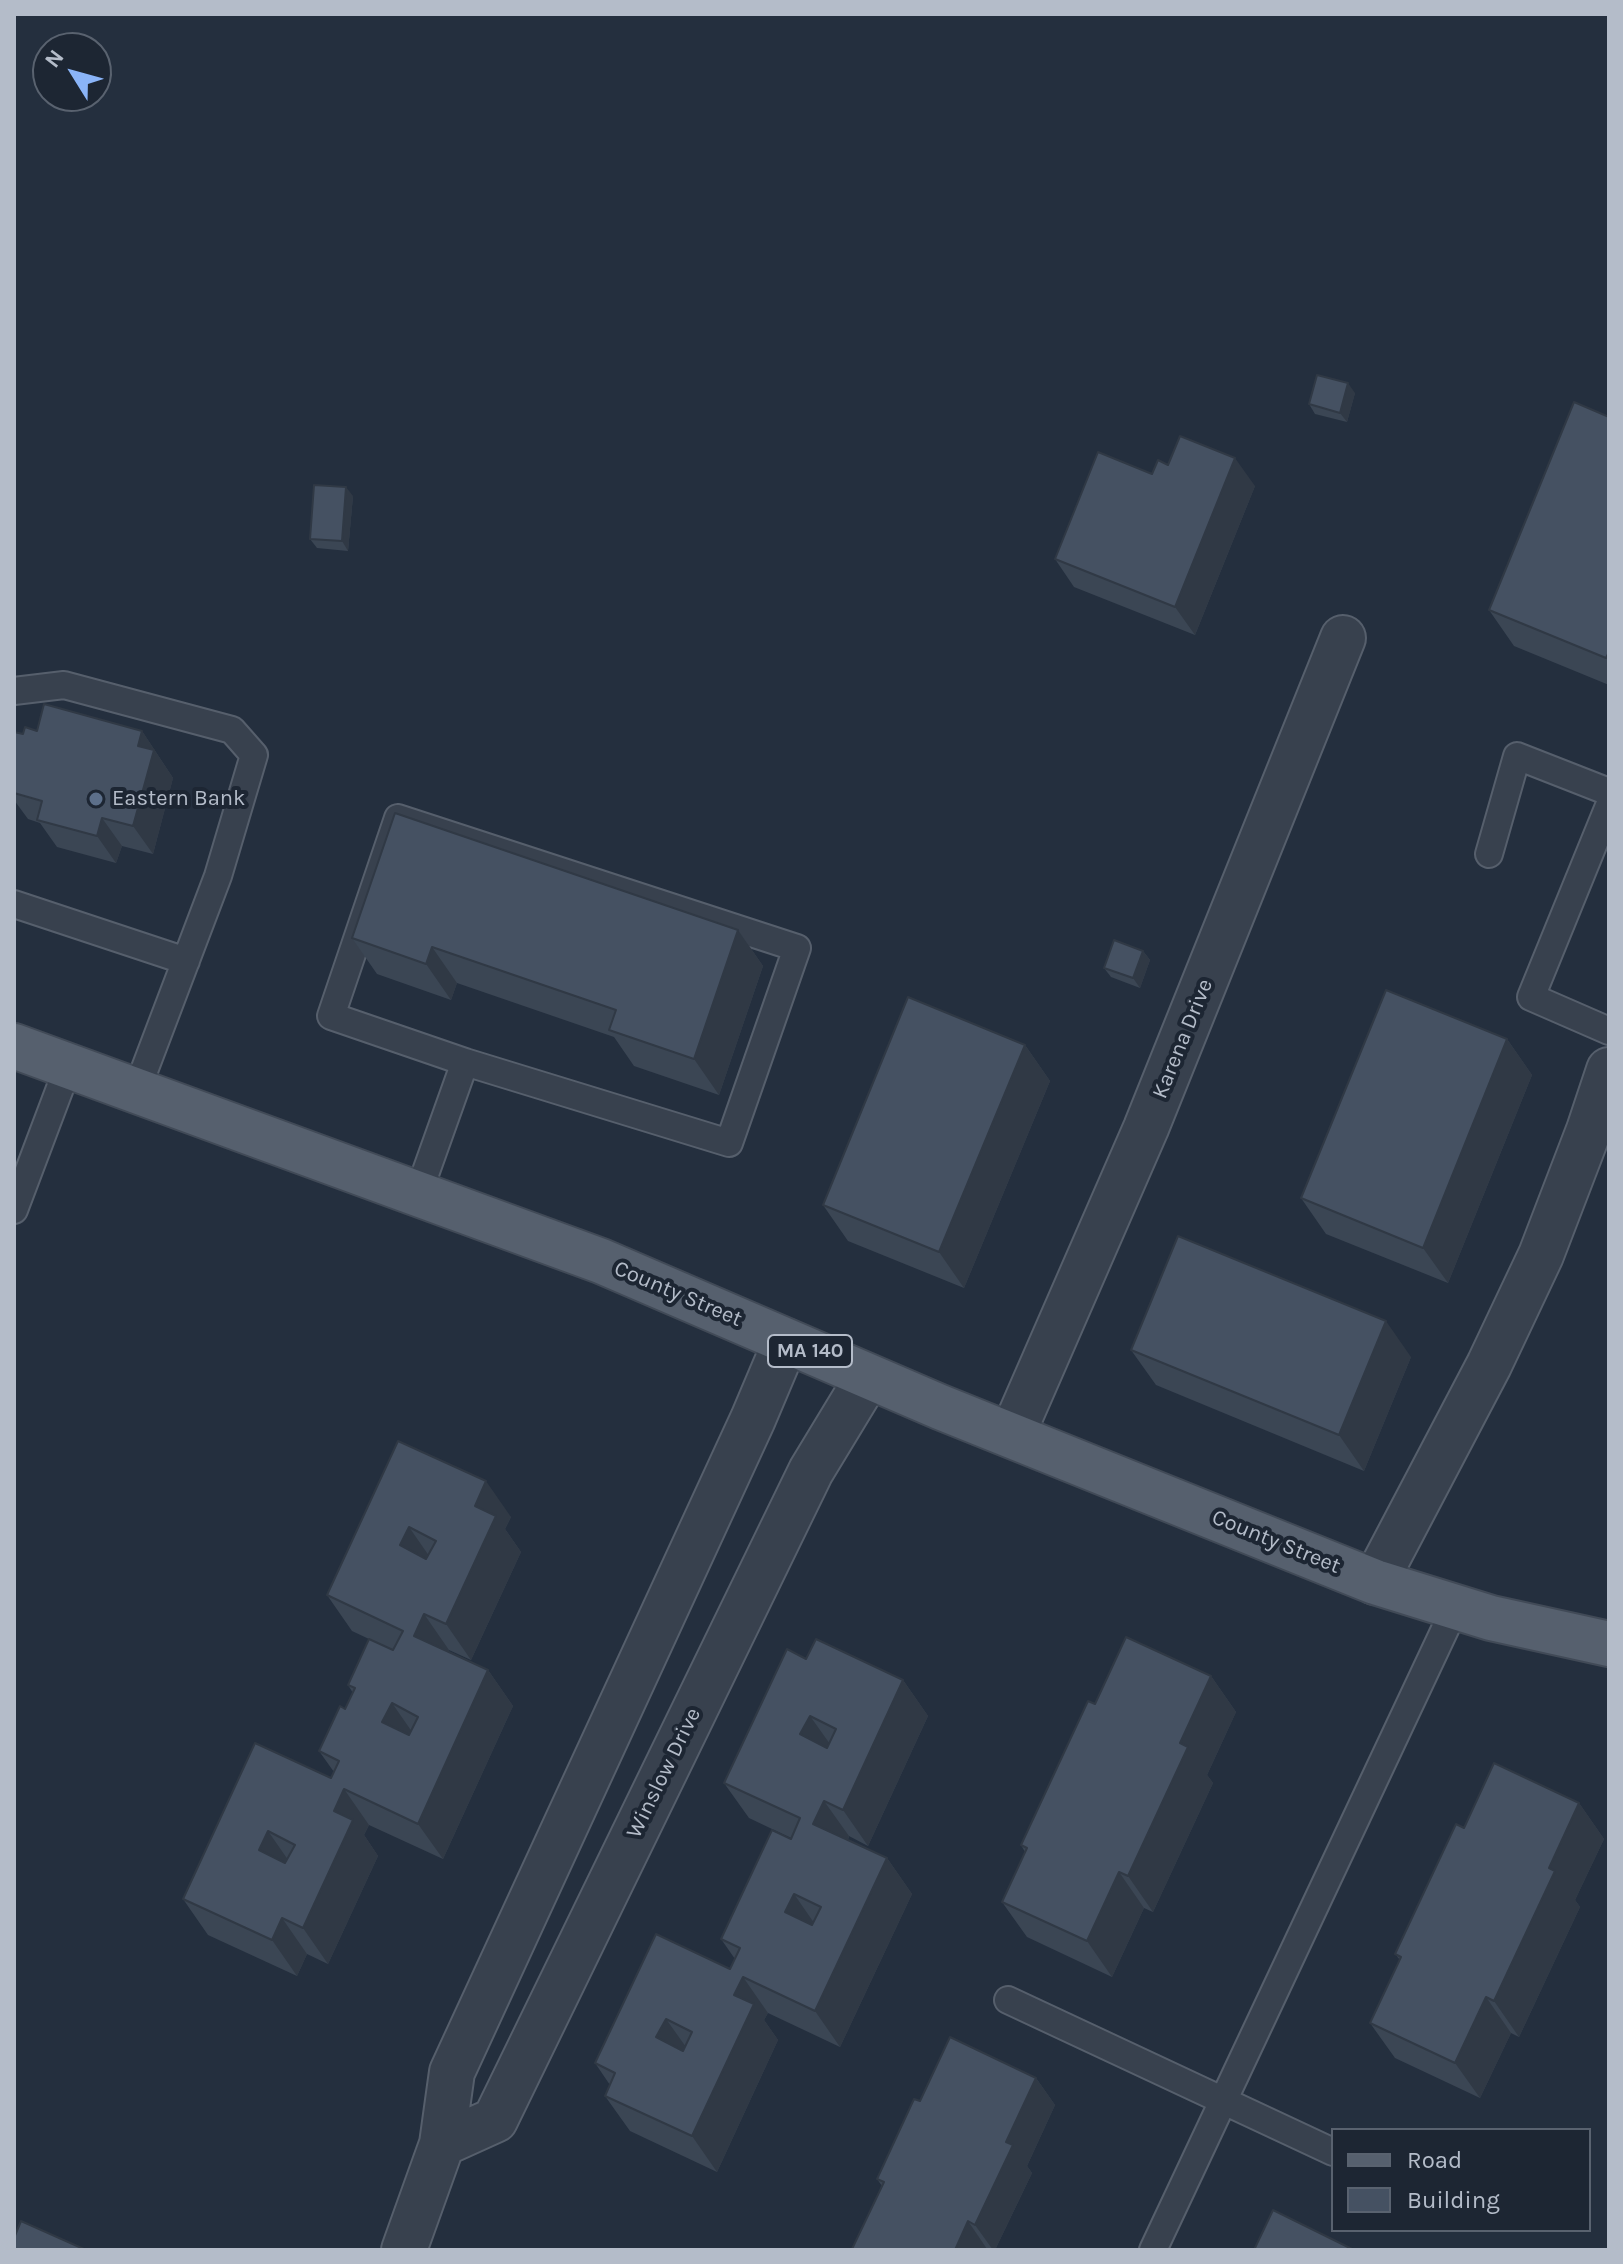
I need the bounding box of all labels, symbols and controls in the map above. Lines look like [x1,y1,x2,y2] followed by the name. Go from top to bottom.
[32,32,112,112] north arrow
[39,45,70,73] text: N
[112,786,246,812] place label: Eastern Bank
[87,790,105,808] marker: Eastern Bank
[1147,975,1219,1103] street label: Karena Drive
[610,1255,746,1333] street label: County Street
[768,1335,852,1367] road number: MA 140
[1208,1504,1344,1580] street label: County Street
[621,1703,707,1843] street label: Winslow Drive
[1331,2128,1591,2232] legend
[1407,2146,1462,2174] text: Road
[1407,2186,1500,2214] text: Building

